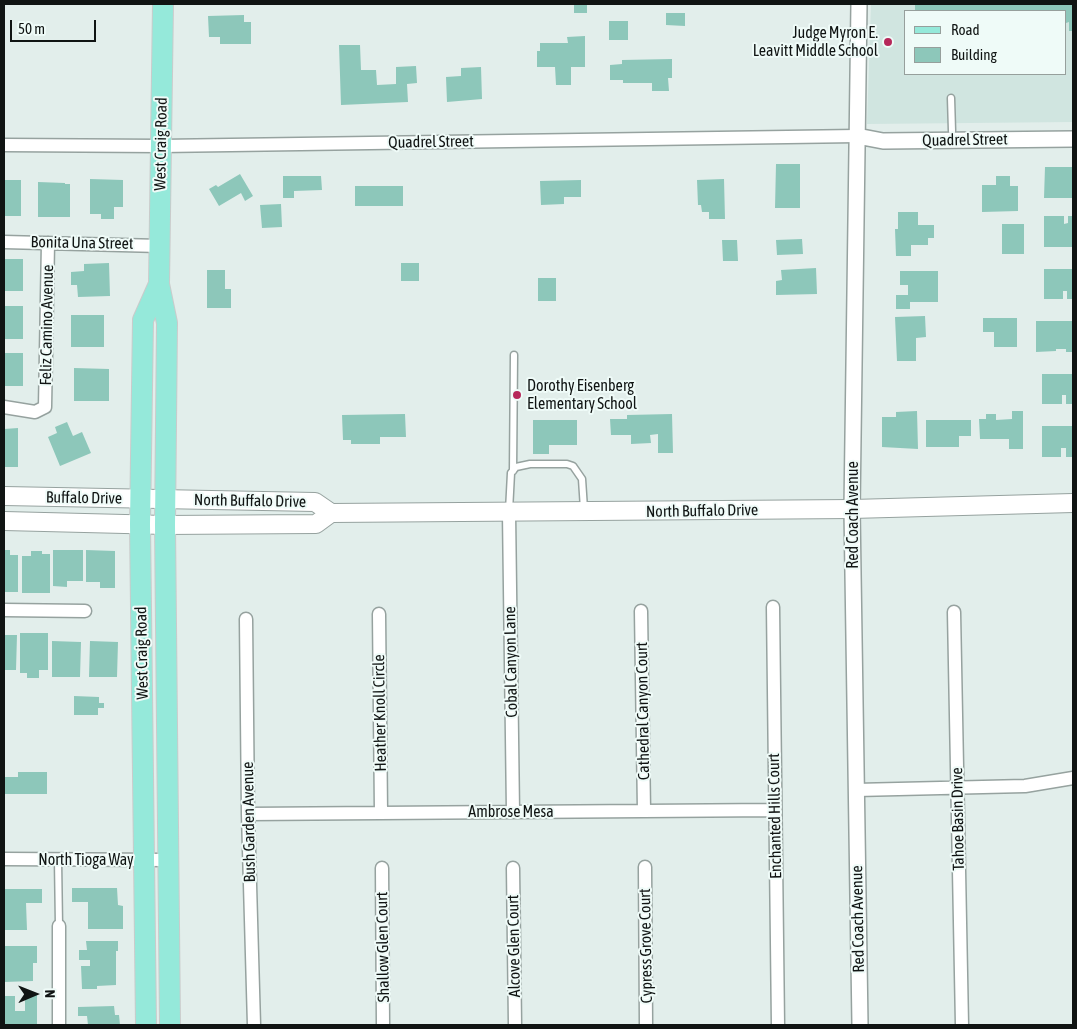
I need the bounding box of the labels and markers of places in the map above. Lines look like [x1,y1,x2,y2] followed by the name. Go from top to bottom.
[753,23,878,61] place label: Judge Myron E. Leavitt Middle School
[882,36,894,48] marker: Judge Myron E. Leavitt Middle School
[527,376,637,414] place label: Dorothy Eisenberg Elementary School
[511,389,523,401] marker: Dorothy Eisenberg Elementary School

